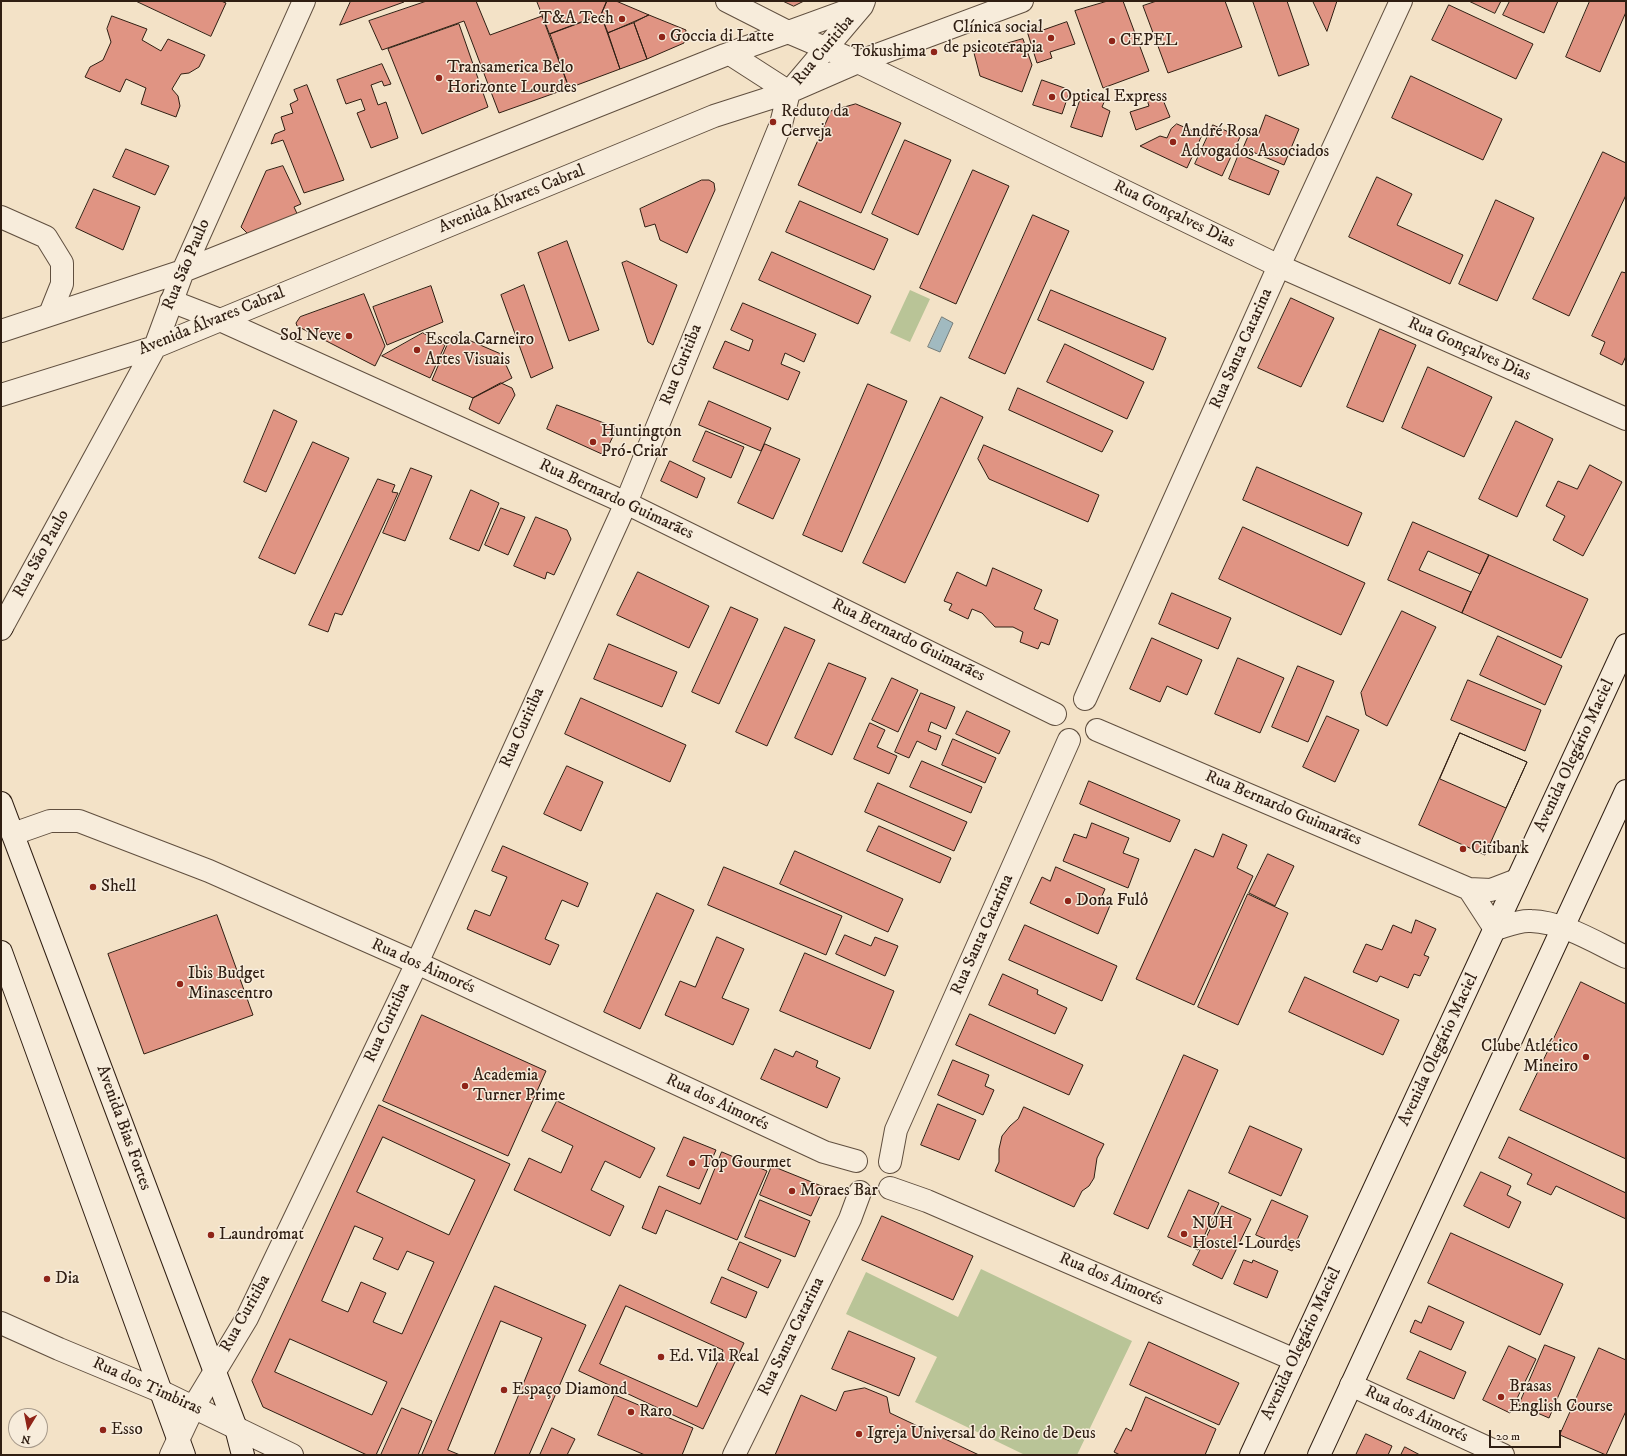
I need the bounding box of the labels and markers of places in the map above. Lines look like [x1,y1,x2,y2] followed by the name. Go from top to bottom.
[539,9,614,29] place label: T&A Tech
[617,14,627,24] marker: T&A Tech
[943,18,1043,58] place label: Clínica social de psicoterapia
[670,27,774,47] place label: Goccia di Latte
[1120,31,1177,51] place label: CEPEL
[657,32,667,42] marker: Goccia di Latte
[1046,33,1056,43] marker: Clínica social de psicoterapia
[1107,36,1117,46] marker: CEPEL
[851,42,926,62] place label: Tokushima
[929,47,939,57] marker: Tokushima
[447,58,577,98] place label: Transamerica Belo Horizonte Lourdes
[434,73,444,83] marker: Transamerica Belo Horizonte Lourdes
[1060,87,1167,107] place label: Optical Express
[1047,92,1057,102] marker: Optical Express
[781,102,849,142] place label: Reduto da Cerveja
[768,117,778,127] marker: Reduto da Cerveja
[1181,122,1329,162] place label: André Rosa Advogados Associados
[1168,137,1178,147] marker: André Rosa Advogados Associados
[280,326,341,346] place label: Sol Neve
[425,330,534,370] place label: Escola Carneiro Artes Visuais
[344,331,354,341] marker: Sol Neve
[412,345,422,355] marker: Escola Carneiro Artes Visuais
[601,422,682,462] place label: Huntington Pró-Criar
[588,437,598,447] marker: Huntington Pró-Criar
[1471,839,1529,859] place label: Citibank
[1458,844,1468,854] marker: Citibank
[101,877,136,897] place label: Shell
[88,882,98,892] marker: Shell
[1076,891,1148,911] place label: Dona Fulô
[1063,896,1073,906] marker: Dona Fulô
[188,964,273,1004] place label: Ibis Budget Minascentro
[175,979,185,989] marker: Ibis Budget Minascentro
[1481,1037,1578,1077] place label: Clube Atlético Mineiro
[1581,1052,1591,1062] marker: Clube Atlético Mineiro
[473,1066,565,1106] place label: Academia Turner Prime
[460,1081,470,1091] marker: Academia Turner Prime
[700,1153,791,1173] place label: Top Gourmet
[687,1158,697,1168] marker: Top Gourmet
[800,1181,878,1201] place label: Moraes Bar
[787,1186,797,1196] marker: Moraes Bar
[1192,1214,1301,1254] place label: NUH Hostel-Lourdes
[219,1225,304,1245] place label: Laundromat
[1179,1229,1189,1239] marker: NUH Hostel-Lourdes
[206,1230,216,1240] marker: Laundromat
[55,1269,79,1289] place label: Dia
[42,1274,52,1284] marker: Dia
[669,1347,759,1367] place label: Ed. Vila Real
[656,1352,666,1362] marker: Ed. Vila Real
[1509,1377,1613,1417] place label: Brasas English Course
[512,1380,627,1400] place label: Espaço Diamond
[499,1385,509,1395] marker: Espaço Diamond
[1496,1392,1506,1402] marker: Brasas English Course
[639,1402,672,1422] place label: Raro
[626,1407,636,1417] marker: Raro
[111,1420,143,1440] place label: Esso
[867,1424,1096,1444] place label: Igreja Universal do Reino de Deus
[98,1425,108,1435] marker: Esso
[854,1429,864,1439] marker: Igreja Universal do Reino de Deus

